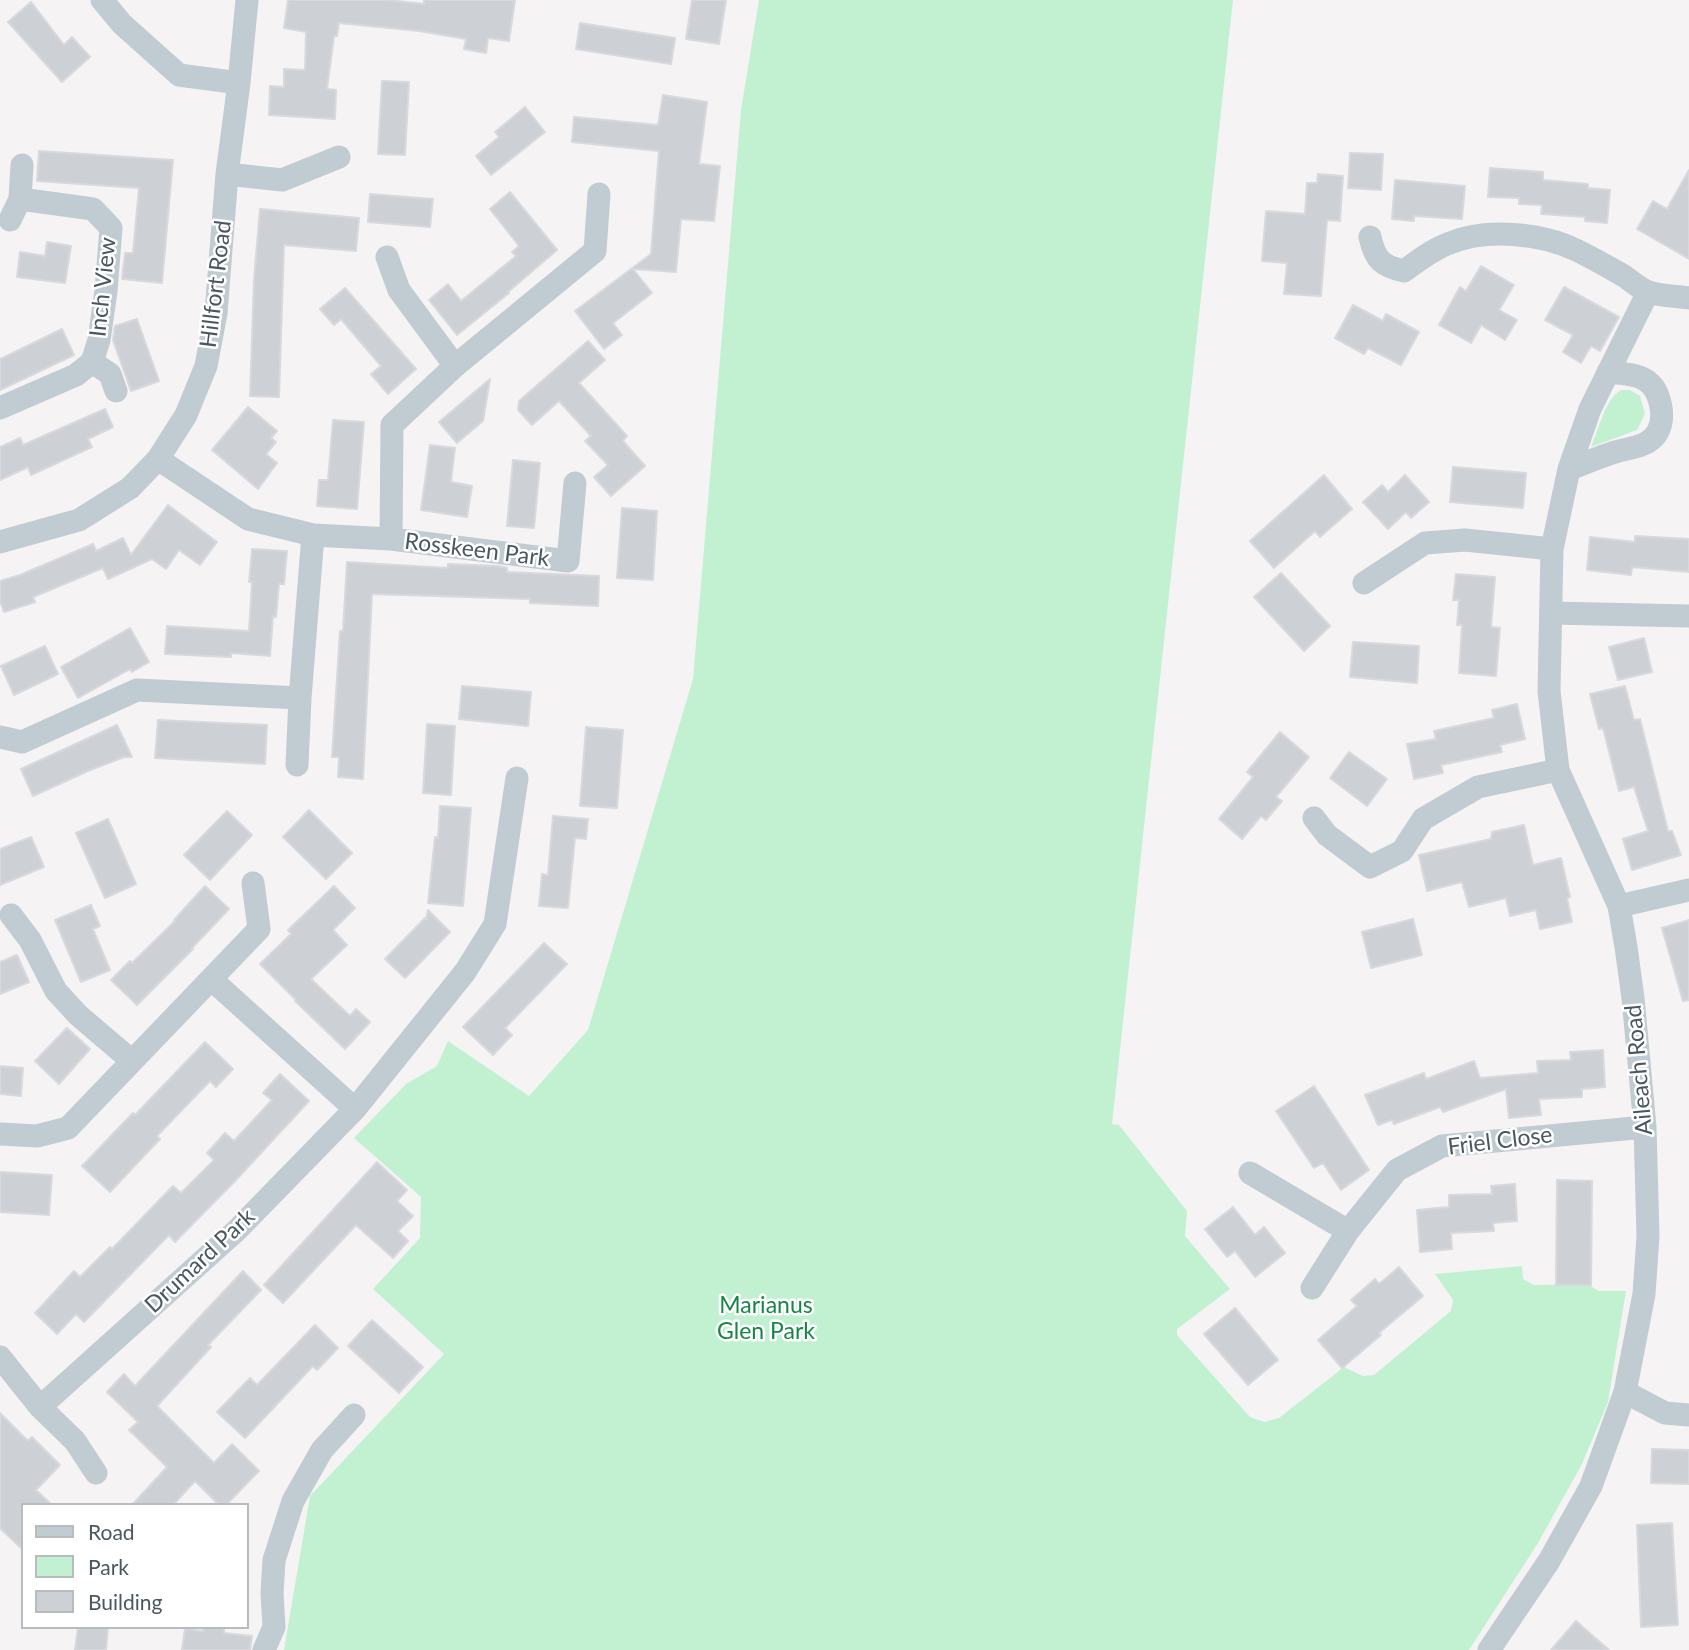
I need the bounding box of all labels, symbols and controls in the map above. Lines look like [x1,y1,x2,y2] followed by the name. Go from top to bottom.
[195,219,237,349] street label: Hillfort Road
[84,236,122,338] street label: Inch View
[403,527,551,573] street label: Rosskeen Park
[1620,1004,1658,1136] street label: Aileach Road
[1446,1121,1554,1161] street label: Friel Close
[139,1203,261,1319] street label: Drumard Park
[717,1292,815,1346] park label: Marianus Glen Park
[21,1503,248,1629] legend
[88,1519,135,1544] text: Road
[88,1554,129,1579] text: Park
[88,1589,163,1614] text: Building

